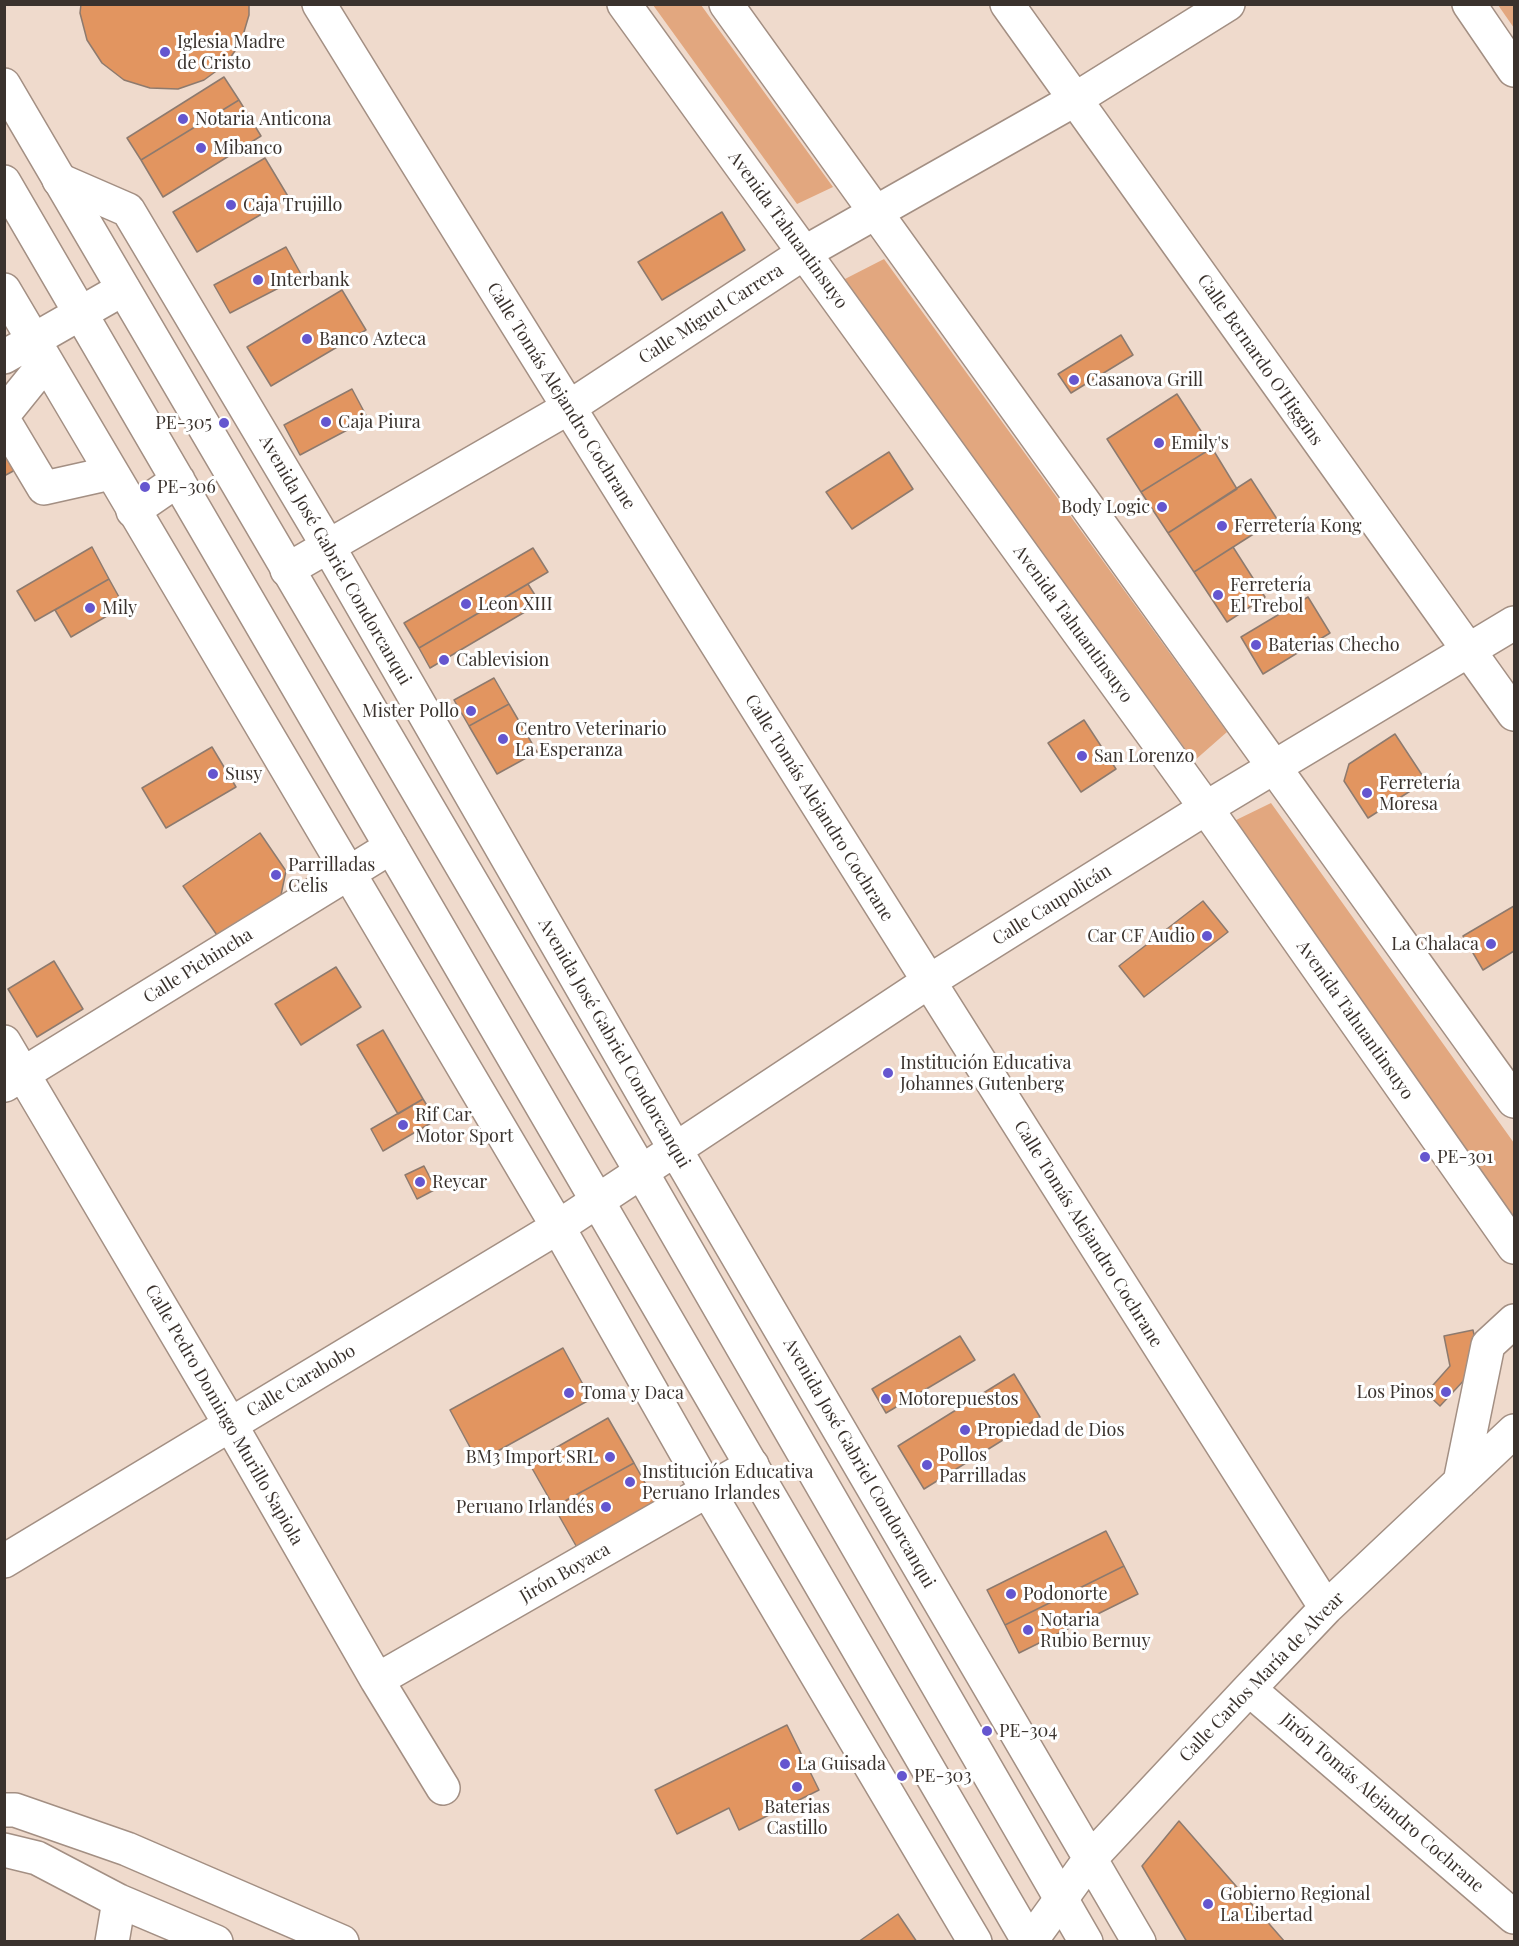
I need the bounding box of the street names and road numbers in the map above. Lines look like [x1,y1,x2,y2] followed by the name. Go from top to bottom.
[724,147,852,313] street label: Avenida Tahuantinsuyo
[635,259,787,369] street label: Calle Miguel Carrera
[1193,270,1327,450] street label: Calle Bernardo O'Higgins
[482,279,640,513] street label: Calle Tomás Alejandro Cochrane
[254,431,416,689] street label: Avenida José Gabriel Condorcanqui
[1009,541,1137,707] street label: Avenida Tahuantinsuyo
[740,691,898,925] street label: Calle Tomás Alejandro Cochrane
[989,860,1115,950] street label: Calle Caupolicán
[533,914,695,1172] street label: Avenida José Gabriel Condorcanqui
[139,924,257,1008] street label: Calle Pichincha
[1292,936,1418,1104] street label: Avenida Tahuantinsuyo
[1009,1117,1167,1351] street label: Calle Tomás Alejandro Cochrane
[140,1281,308,1549] street label: Calle Pedro Domingo Murillo Sapiola
[778,1334,940,1592] street label: Avenida José Gabriel Condorcanqui
[243,1340,359,1422] street label: Calle Carabobo
[516,1539,614,1607] street label: Jirón Boyaca
[1175,1588,1349,1766] street label: Calle Carlos María de Alvear
[1276,1709,1488,1897] street label: Jirón Tomás Alejandro Cochrane

